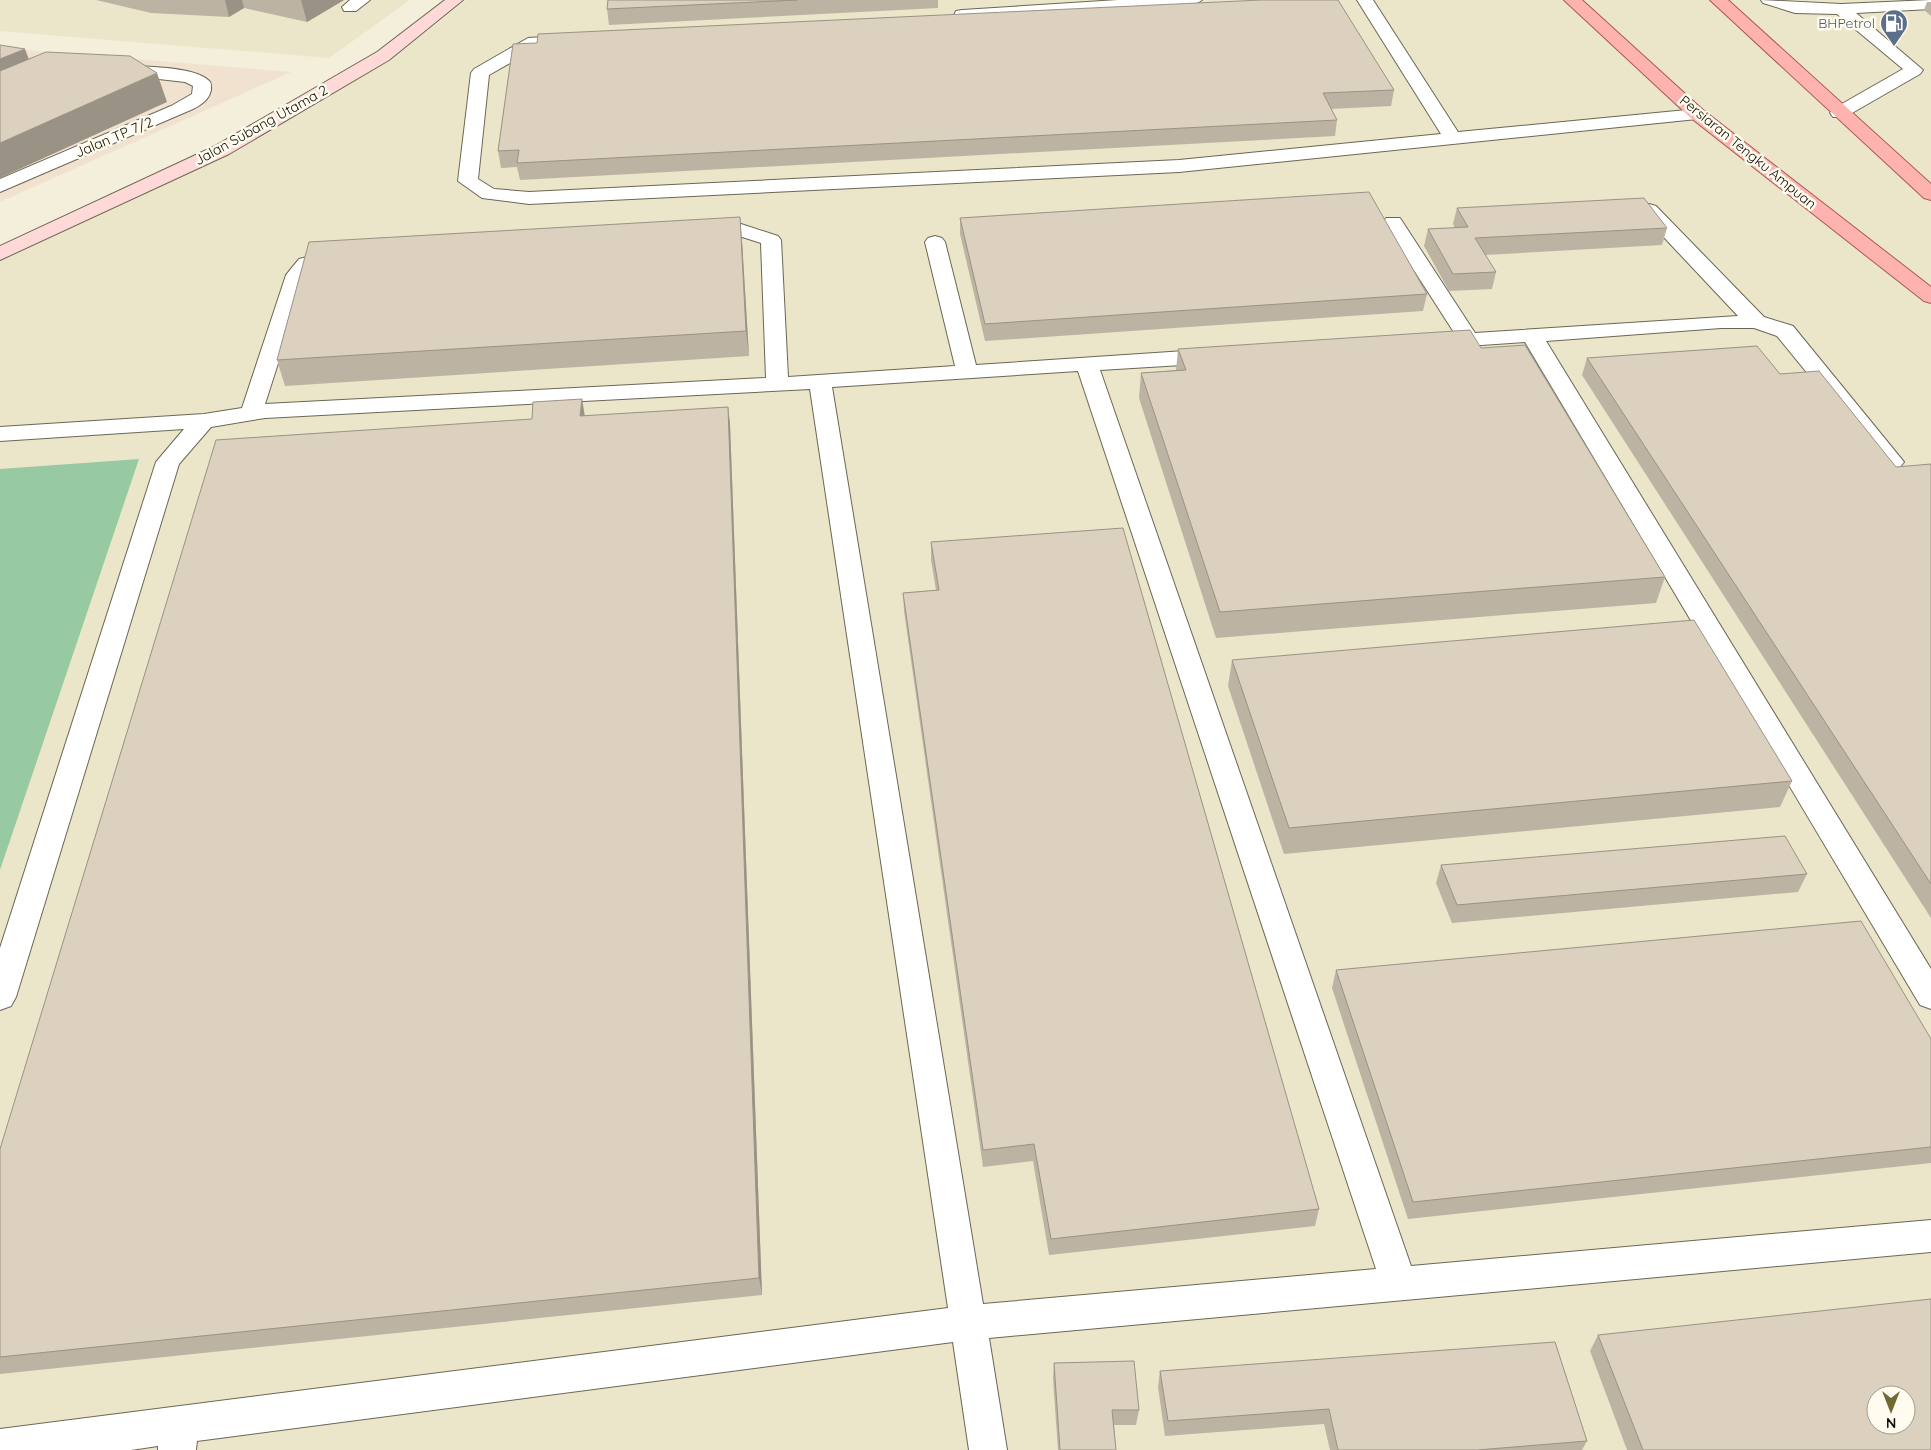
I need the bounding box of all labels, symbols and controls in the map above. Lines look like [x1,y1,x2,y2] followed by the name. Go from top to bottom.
[1879,8,1909,47] fuel station icon: BHPetrol
[1818,14,1875,32] place label: BHPetrol
[191,81,331,169] street label: Jalan Subang Utama 2
[1676,91,1820,213] street label: Persiaran Tengku Ampuan
[72,112,156,161] street label: Jalan TP 7/2
[1866,1385,1916,1435] north arrow
[1886,1414,1896,1432] text: N

